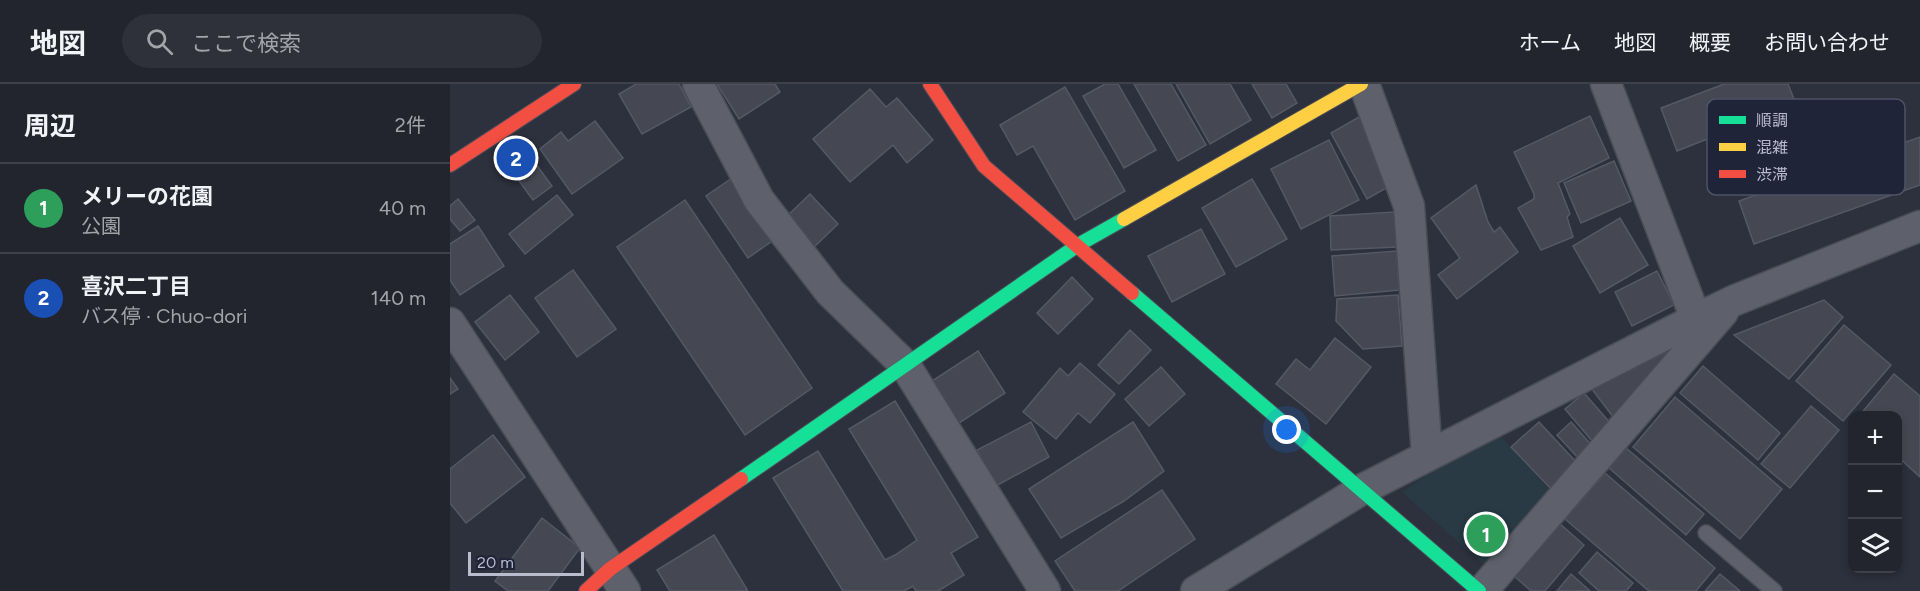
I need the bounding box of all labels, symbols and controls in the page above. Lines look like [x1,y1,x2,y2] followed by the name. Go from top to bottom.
[122,14,542,68] search box
[143,25,176,58] icon: search
[30,26,86,60] text: 地図
[191,30,301,57] text: ここで検索
[1519,30,1581,55] text: ホーム
[1614,30,1656,55] text: 地図
[1689,30,1731,55] text: 概要
[1764,30,1890,55] text: お問い合わせ
[1707,99,1905,195] legend
[24,110,76,142] text: 周辺
[1756,111,1788,130] text: 順調
[395,113,426,137] text: 2件
[496,136,536,181] pin: 2
[1756,138,1788,157] text: 混雑
[1756,165,1788,184] text: 渋滞
[81,183,213,210] text: メリーの花園
[39,196,48,220] text: 1
[379,196,426,220] text: 40 m
[81,214,121,238] text: 公園
[81,273,191,300] text: 喜沢二丁目
[38,286,49,310] text: 2
[371,286,426,310] text: 140 m
[81,304,247,328] text: バス停 · Chuo-dori
[1848,411,1902,573] map controls
[1848,411,1902,465] button: +
[1272,415,1301,444] your location
[1848,465,1902,519] button: −
[1466,512,1506,556] pin: 1
[1848,519,1902,573] button: layers
[468,549,584,576] scale bar
[477,553,514,572] text: 20 m

